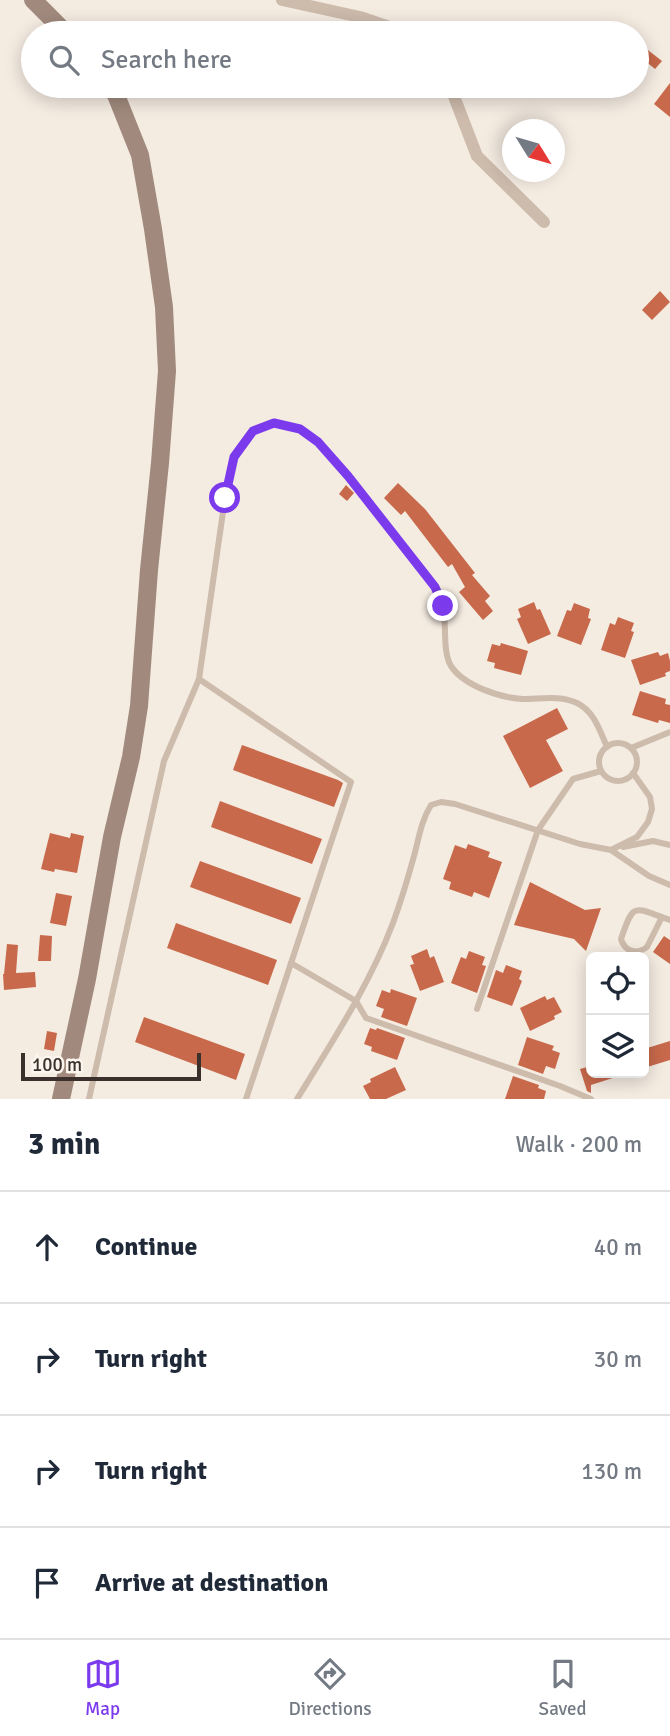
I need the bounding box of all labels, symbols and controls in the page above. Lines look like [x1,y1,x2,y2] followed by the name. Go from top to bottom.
[21,21,649,98] search box
[45,41,83,79] icon: search
[101,44,232,76] text: Search here
[502,119,565,182] north arrow
[209,482,240,513] route start
[427,590,458,621] route end
[586,952,649,1078] map controls
[586,952,649,1015] button: locate
[586,1015,649,1078] button: layers
[21,1050,201,1082] scale bar
[32,1053,82,1077] text: 100 m
[28,1126,100,1163] text: 3 min
[516,1130,642,1159] text: Walk · 200 m
[28,1228,66,1266] icon: ahead
[95,1231,197,1263] text: Continue
[594,1233,642,1262] text: 40 m
[28,1340,66,1378] icon: right
[95,1343,207,1375] text: Turn right
[594,1345,642,1374] text: 30 m
[28,1452,66,1490] icon: right
[95,1455,207,1487] text: Turn right
[581,1457,642,1486] text: 130 m
[28,1564,66,1602] icon: arrive
[95,1567,328,1599] text: Arrive at destination
[84,1655,122,1721] tab: Map
[289,1655,372,1721] tab: Directions
[539,1655,586,1721] tab: Saved

